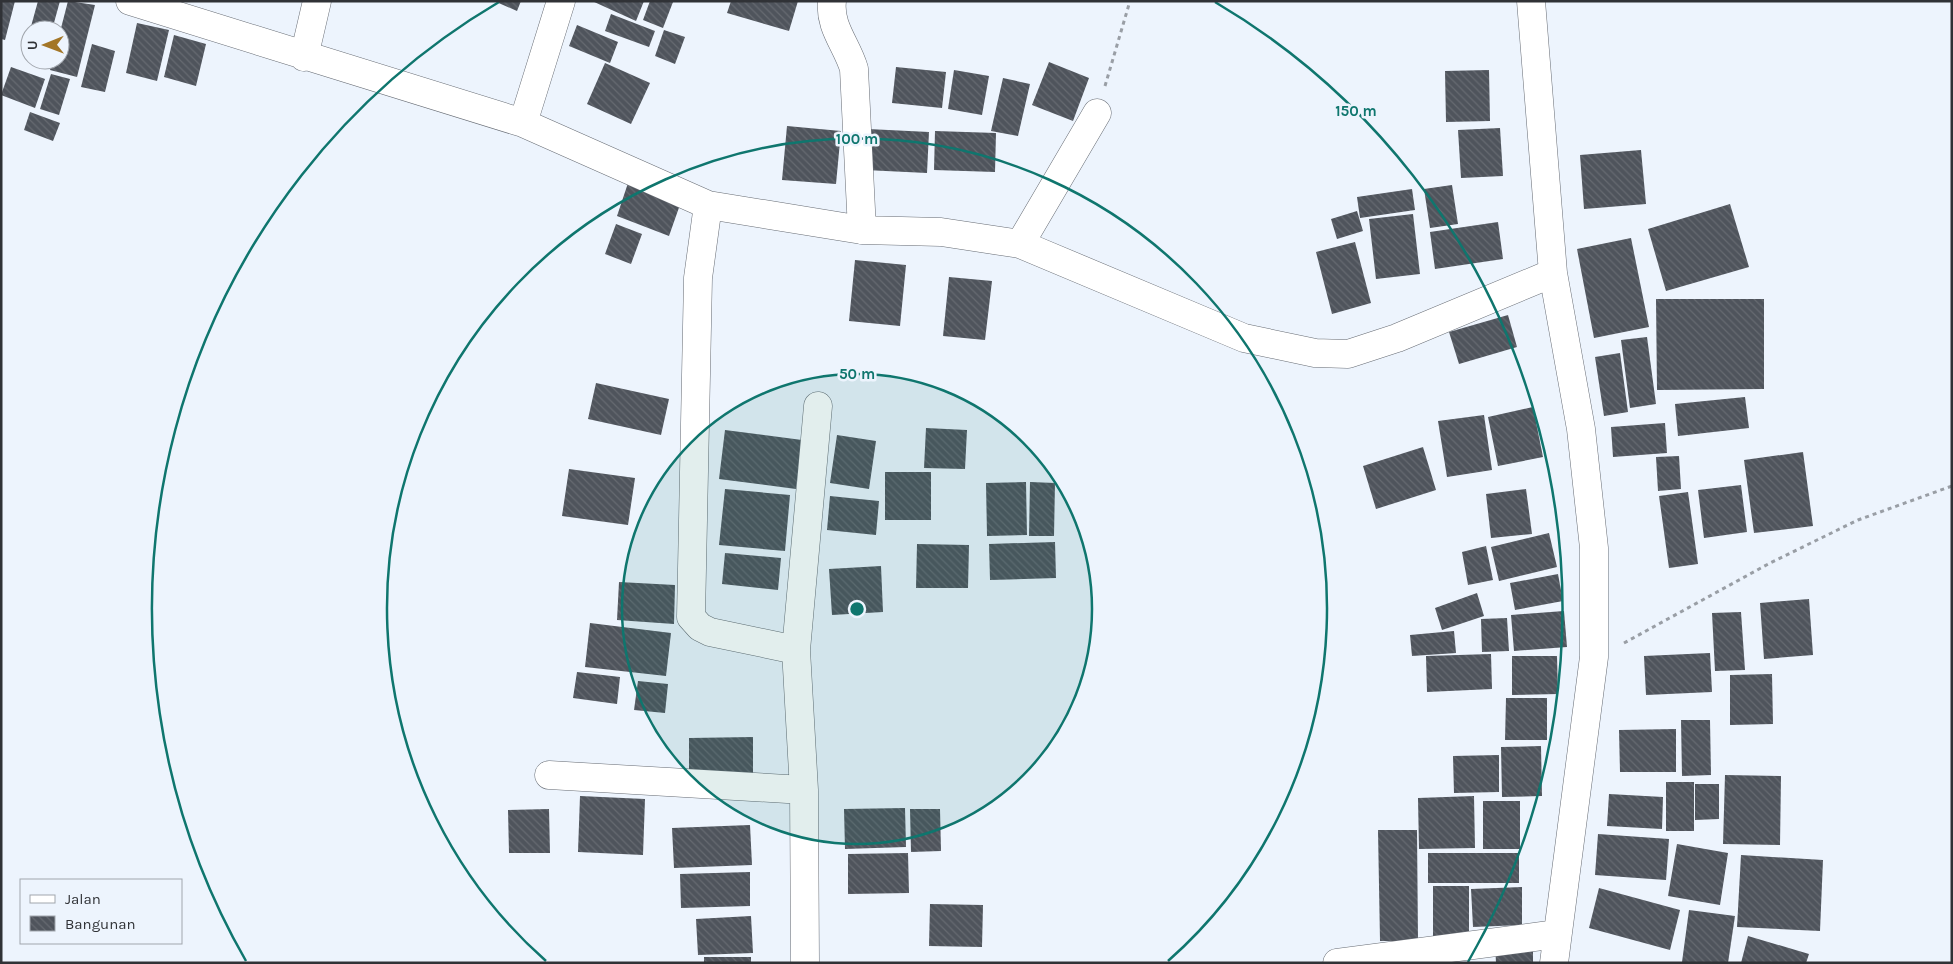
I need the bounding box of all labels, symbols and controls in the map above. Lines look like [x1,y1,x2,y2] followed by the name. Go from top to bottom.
[20,20,70,70] north arrow
[24,40,41,50] text: U
[1335,102,1377,120] text: 150 m
[836,130,878,148] text: 100 m
[839,365,875,383] text: 50 m
[848,600,866,618] centre of rings
[20,879,182,944] legend
[65,890,101,908] text: Jalan
[65,915,136,933] text: Bangunan

